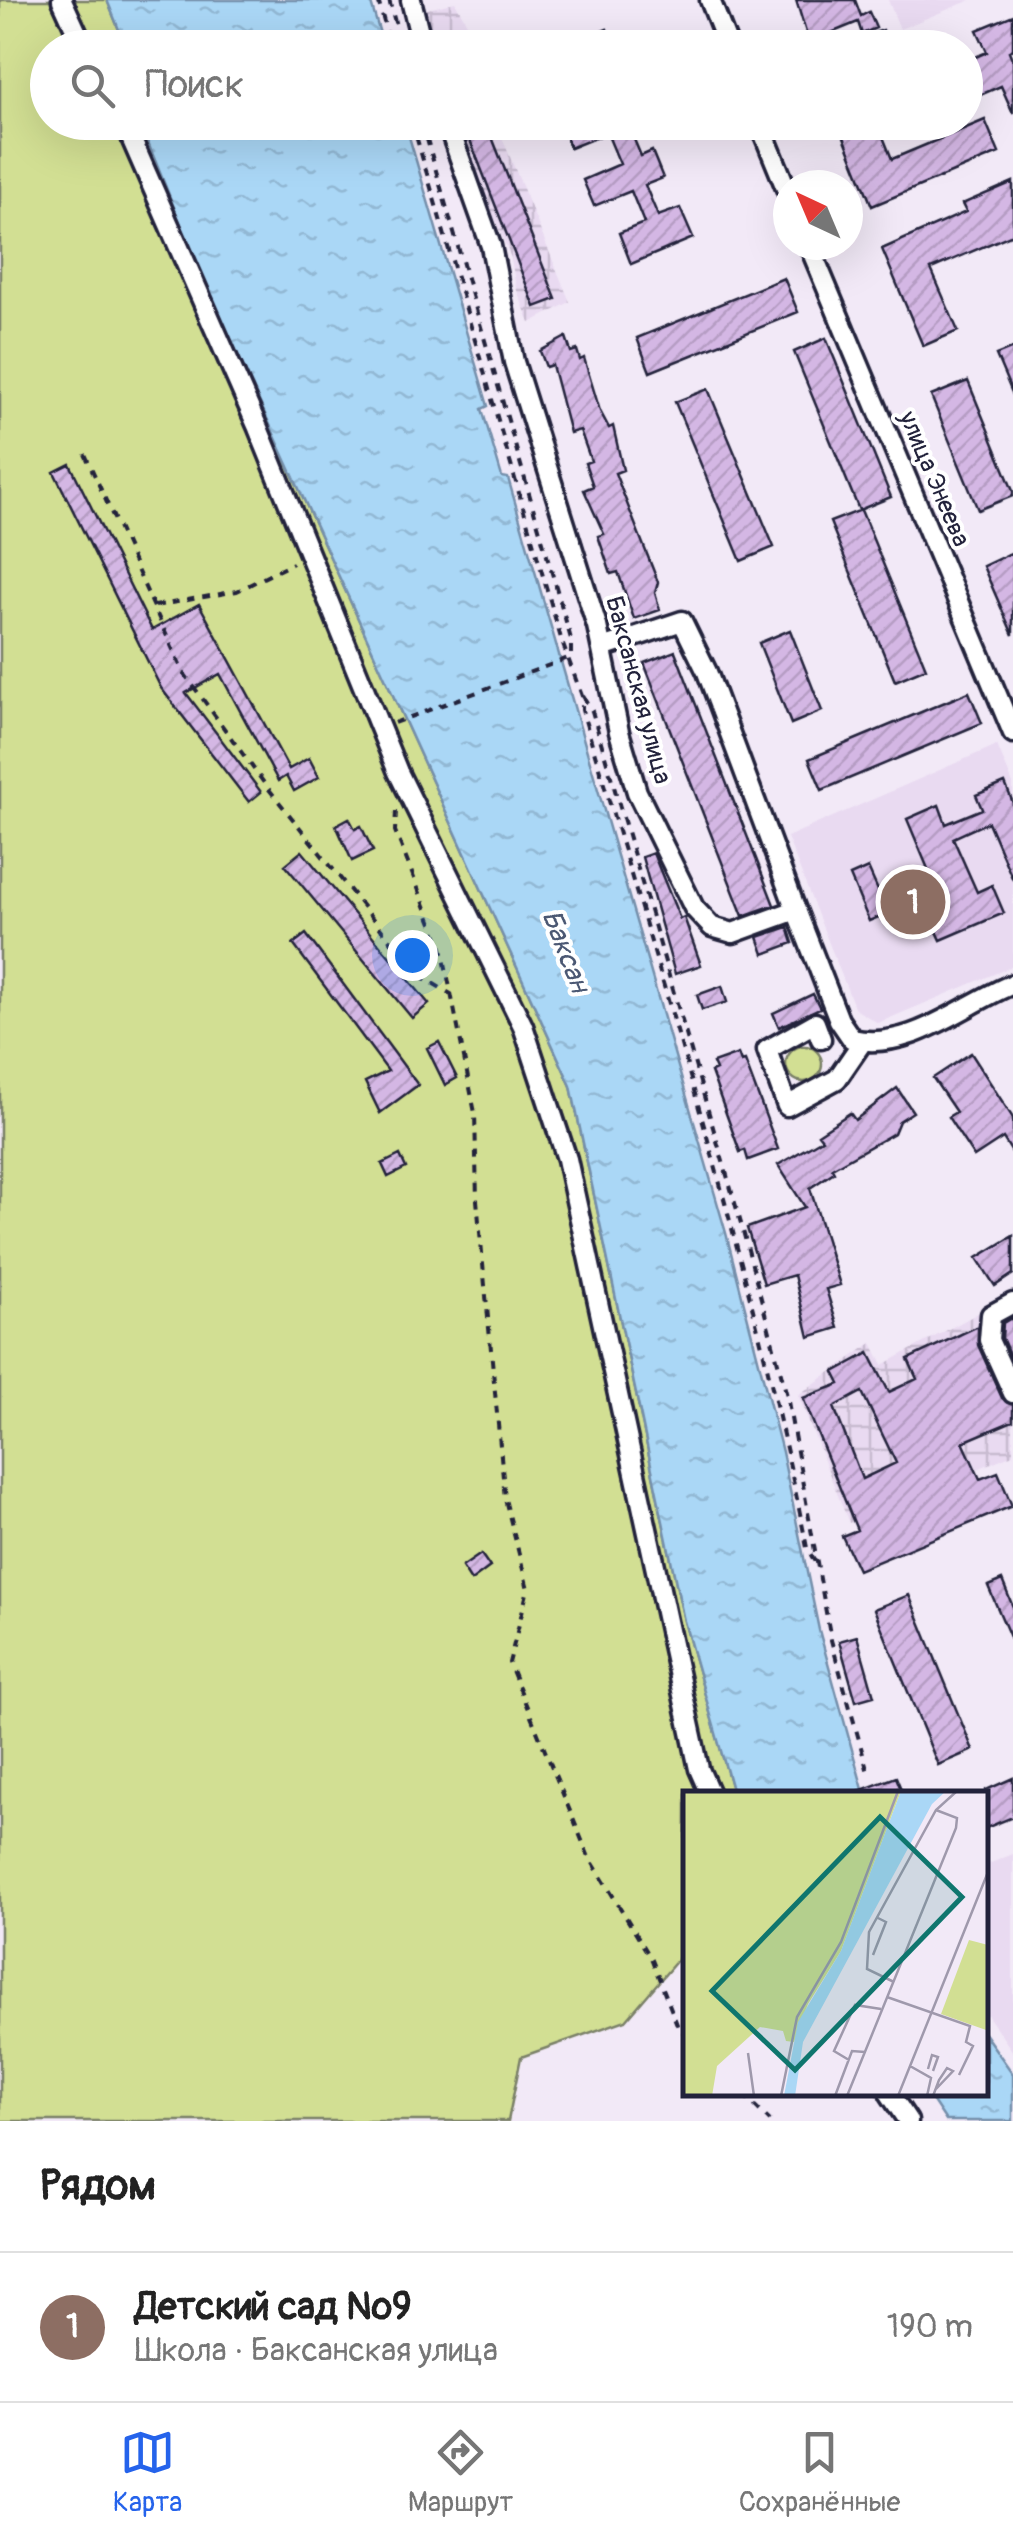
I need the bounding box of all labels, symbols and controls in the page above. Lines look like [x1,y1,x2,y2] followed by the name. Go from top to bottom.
[30,30,983,140] search box
[65,58,120,113] icon: search
[145,61,244,109] text: Поиск
[773,170,863,260] north arrow
[891,406,976,551] street label: улица Энеева
[598,593,678,787] street label: Баксанская улица
[880,864,946,940] pin: 1
[533,905,598,1000] water label: Баксан
[387,930,438,981] your location
[683,1791,988,2096] inset map
[40,2160,156,2212] text: Рядом
[135,2283,412,2331] text: Детский сад №9
[66,2307,79,2347] text: 1
[887,2307,973,2347] text: 190 m
[135,2331,498,2371] text: Школа · Баксанская улица
[113,2425,182,2520] tab: Карта
[408,2425,513,2520] tab: Маршрут
[739,2425,900,2520] tab: Сохранённые

